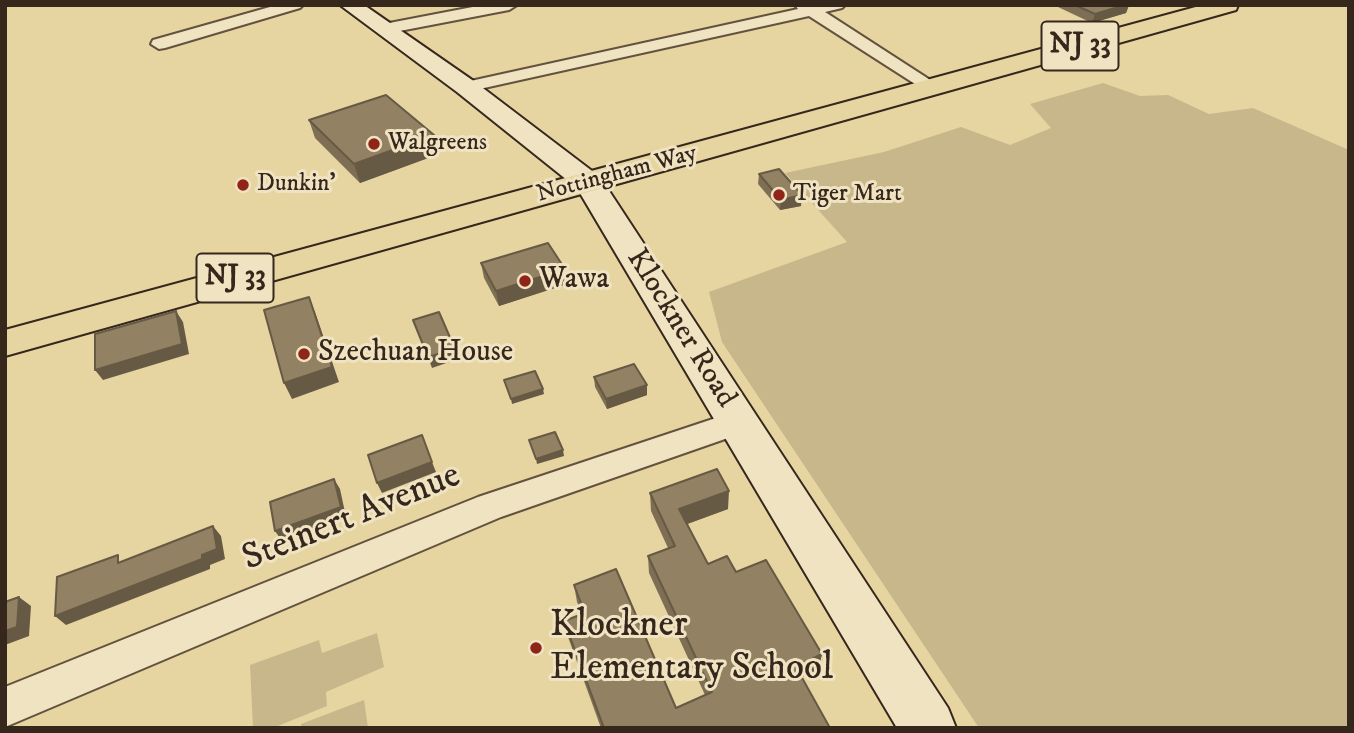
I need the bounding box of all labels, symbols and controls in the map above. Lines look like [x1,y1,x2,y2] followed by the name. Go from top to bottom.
[1042,22,1118,70] road number: NJ 33
[388,130,487,158] place label: Walgreens
[366,136,382,152] marker: Walgreens
[534,140,700,210] street label: Nottingham Way
[257,171,336,199] place label: Dunkin'
[235,177,251,193] marker: Dunkin'
[793,181,902,209] place label: Tiger Mart
[771,187,787,203] marker: Tiger Mart
[617,243,743,415] street label: Klockner Road
[196,254,274,302] road number: NJ 33
[539,263,609,299] place label: Wawa
[517,273,533,289] marker: Wawa
[318,336,513,372] place label: Szechuan House
[296,346,312,362] marker: Szechuan House
[237,455,467,583] street label: Steinert Avenue
[550,605,833,692] place label: Klockner Elementary School
[528,640,544,656] marker: Klockner Elementary School

